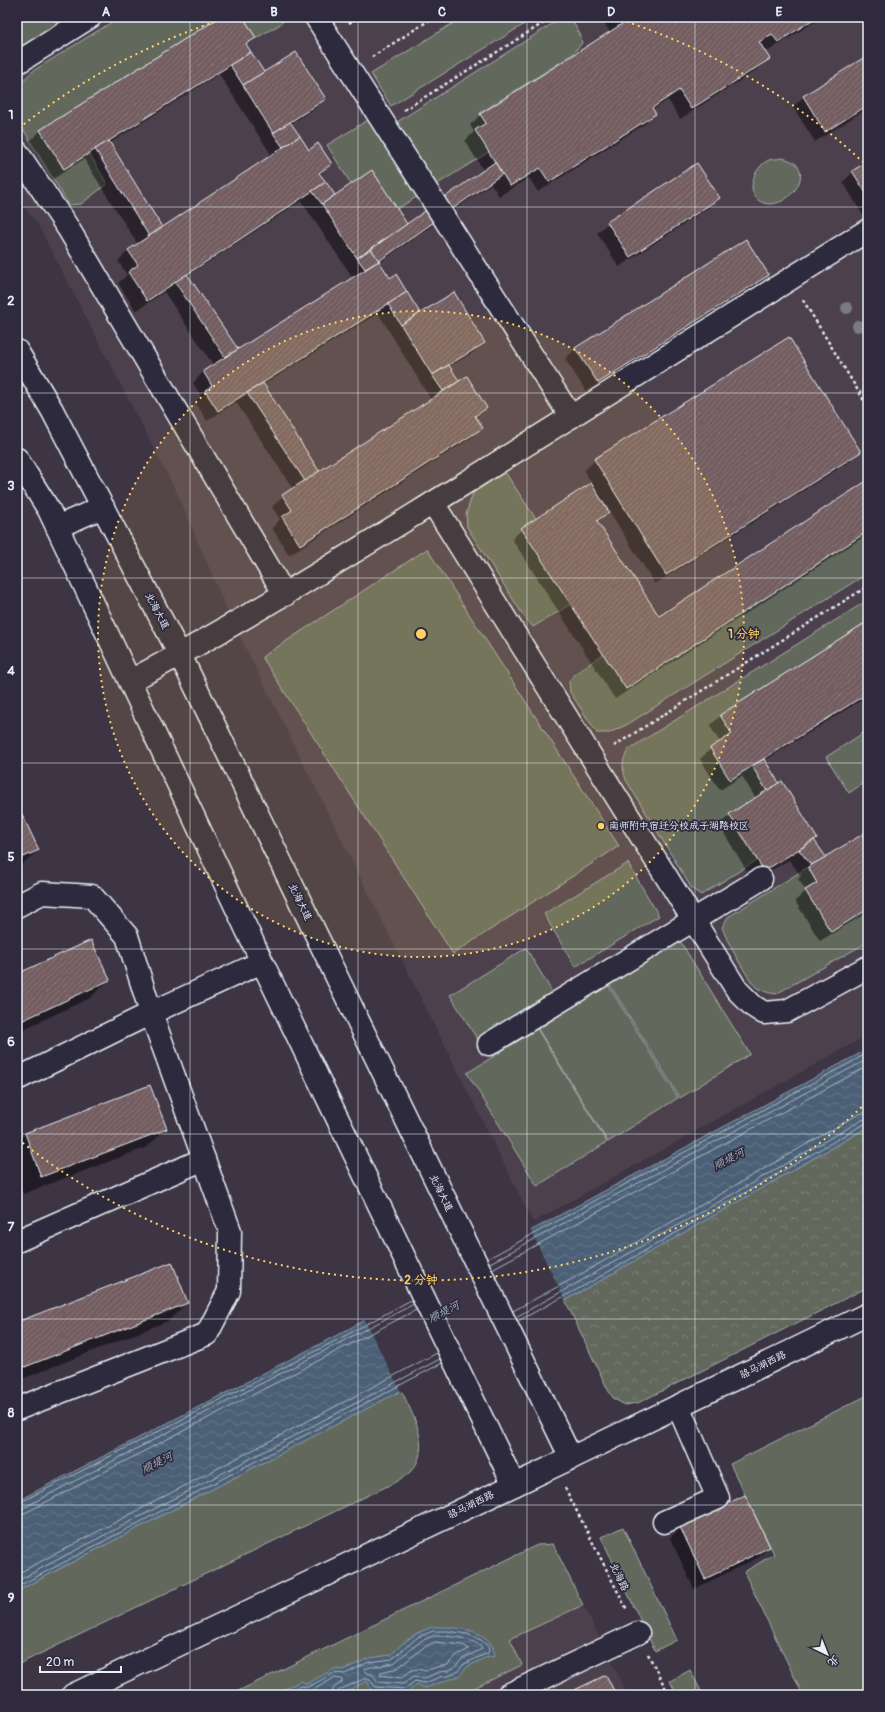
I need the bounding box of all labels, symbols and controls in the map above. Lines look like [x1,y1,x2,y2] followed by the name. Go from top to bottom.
[102,4,111,20] text: A
[270,4,278,20] text: B
[438,4,446,20] text: C
[607,4,615,20] text: D
[776,4,783,20] text: E
[8,107,14,123] text: 1
[7,293,15,309] text: 2
[7,478,15,494] text: 3
[142,591,172,631] street label: 北海大道
[414,627,428,641] centre of rings
[728,627,760,642] text: 1 分钟
[7,663,15,679] text: 4
[609,820,749,832] place label: 南师附中宿迁分校成子湖路校区
[596,821,606,831] marker: 南师附中宿迁分校成子湖路校区
[7,849,15,865] text: 5
[286,881,314,923] street label: 北海大道
[7,1034,15,1050] text: 6
[711,1145,748,1172] water label: 顺堤河
[427,1172,455,1214] street label: 北海大道
[8,1219,15,1235] text: 7
[404,1273,438,1288] text: 2 分钟
[426,1298,463,1325] water label: 顺堤河
[738,1349,788,1381] street label: 骆马湖西路
[8,1405,15,1421] text: 8
[139,1449,176,1476] water label: 顺堤河
[446,1489,496,1521] street label: 骆马湖西路
[607,1561,631,1593] street label: 北海路
[8,1590,15,1606] text: 9
[807,1634,847,1674] north arrow
[40,1648,121,1674] scale bar
[825,1652,842,1669] text: 北
[46,1655,75,1670] text: 20 m

